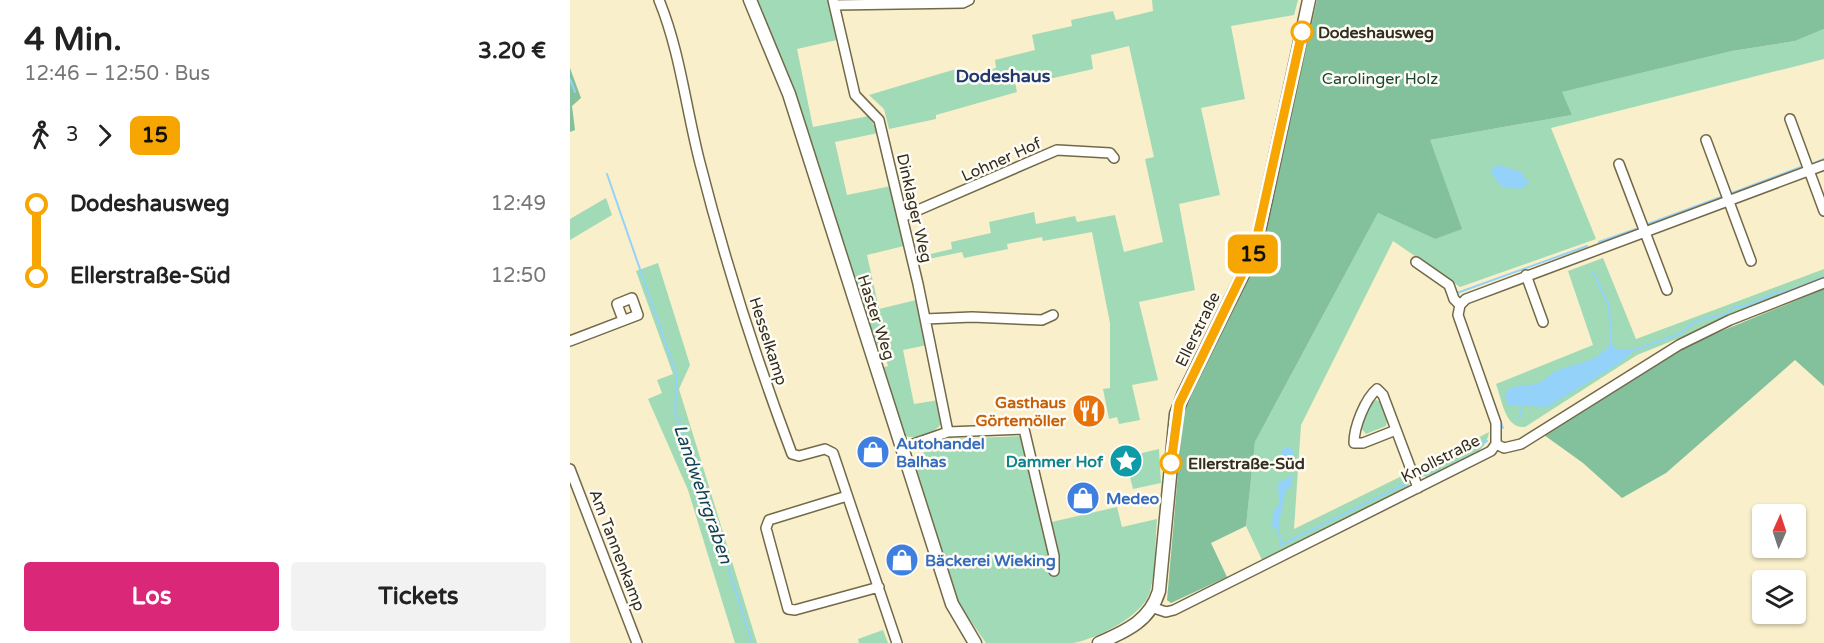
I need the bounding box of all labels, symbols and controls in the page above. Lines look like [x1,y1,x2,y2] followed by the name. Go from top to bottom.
[24,20,122,59] text: 4 Min.
[1291,21,1313,43] marker: Dodeshausweg
[1318,23,1434,43] place label: Dodeshausweg
[478,38,546,64] text: 3.20 €
[24,62,210,86] text: 12:46 – 12:50 · Bus
[956,65,1051,87] district label: Dodeshaus
[1322,69,1438,89] park label: Carolinger Holz
[24,119,57,152] icon: walk
[88,119,121,152] icon: forward
[66,123,79,147] text: 3
[142,123,168,148] text: 15
[958,133,1045,186] street label: Lohner Hof
[892,152,936,265] street label: Dinklager Weg
[70,191,230,217] text: Dodeshausweg
[491,192,546,216] text: 12:49
[1226,234,1280,274] line badge: 15
[1240,242,1266,267] text: 15
[70,263,231,289] text: Ellerstraße-Süd
[491,264,546,288] text: 12:50
[853,272,899,363] street label: Haster Weg
[1171,289,1225,370] street label: Ellerstraße
[744,295,792,388] street label: Hesselkamp
[975,393,1067,431] place label: Gasthaus Görtemöller
[1071,393,1107,429] restaurant icon: Gasthaus Görtemöller
[669,422,737,567] water label: Landwehrgraben
[1398,431,1483,487] street label: Knollstraße
[855,434,891,470] shop icon: Autohandel Balhas
[896,434,985,472] place label: Autohandel Balhas
[1108,443,1144,479] place icon: Dammer Hof
[1006,452,1104,472] place label: Dammer Hof
[1160,452,1182,474] marker: Ellerstraße-Süd
[1188,454,1305,474] place label: Ellerstraße-Süd
[1065,480,1101,516] shop icon: Medeo
[585,487,649,614] street label: Am Tannenkamp
[1106,489,1159,509] place label: Medeo
[1752,504,1806,558] north arrow
[1752,504,1806,624] map controls
[884,542,920,578] shop icon: Bäckerei Wieking
[925,551,1056,571] place label: Bäckerei Wieking
[24,562,279,631] button: Los
[291,562,546,631] button: Tickets
[1752,570,1806,624] button: layers

